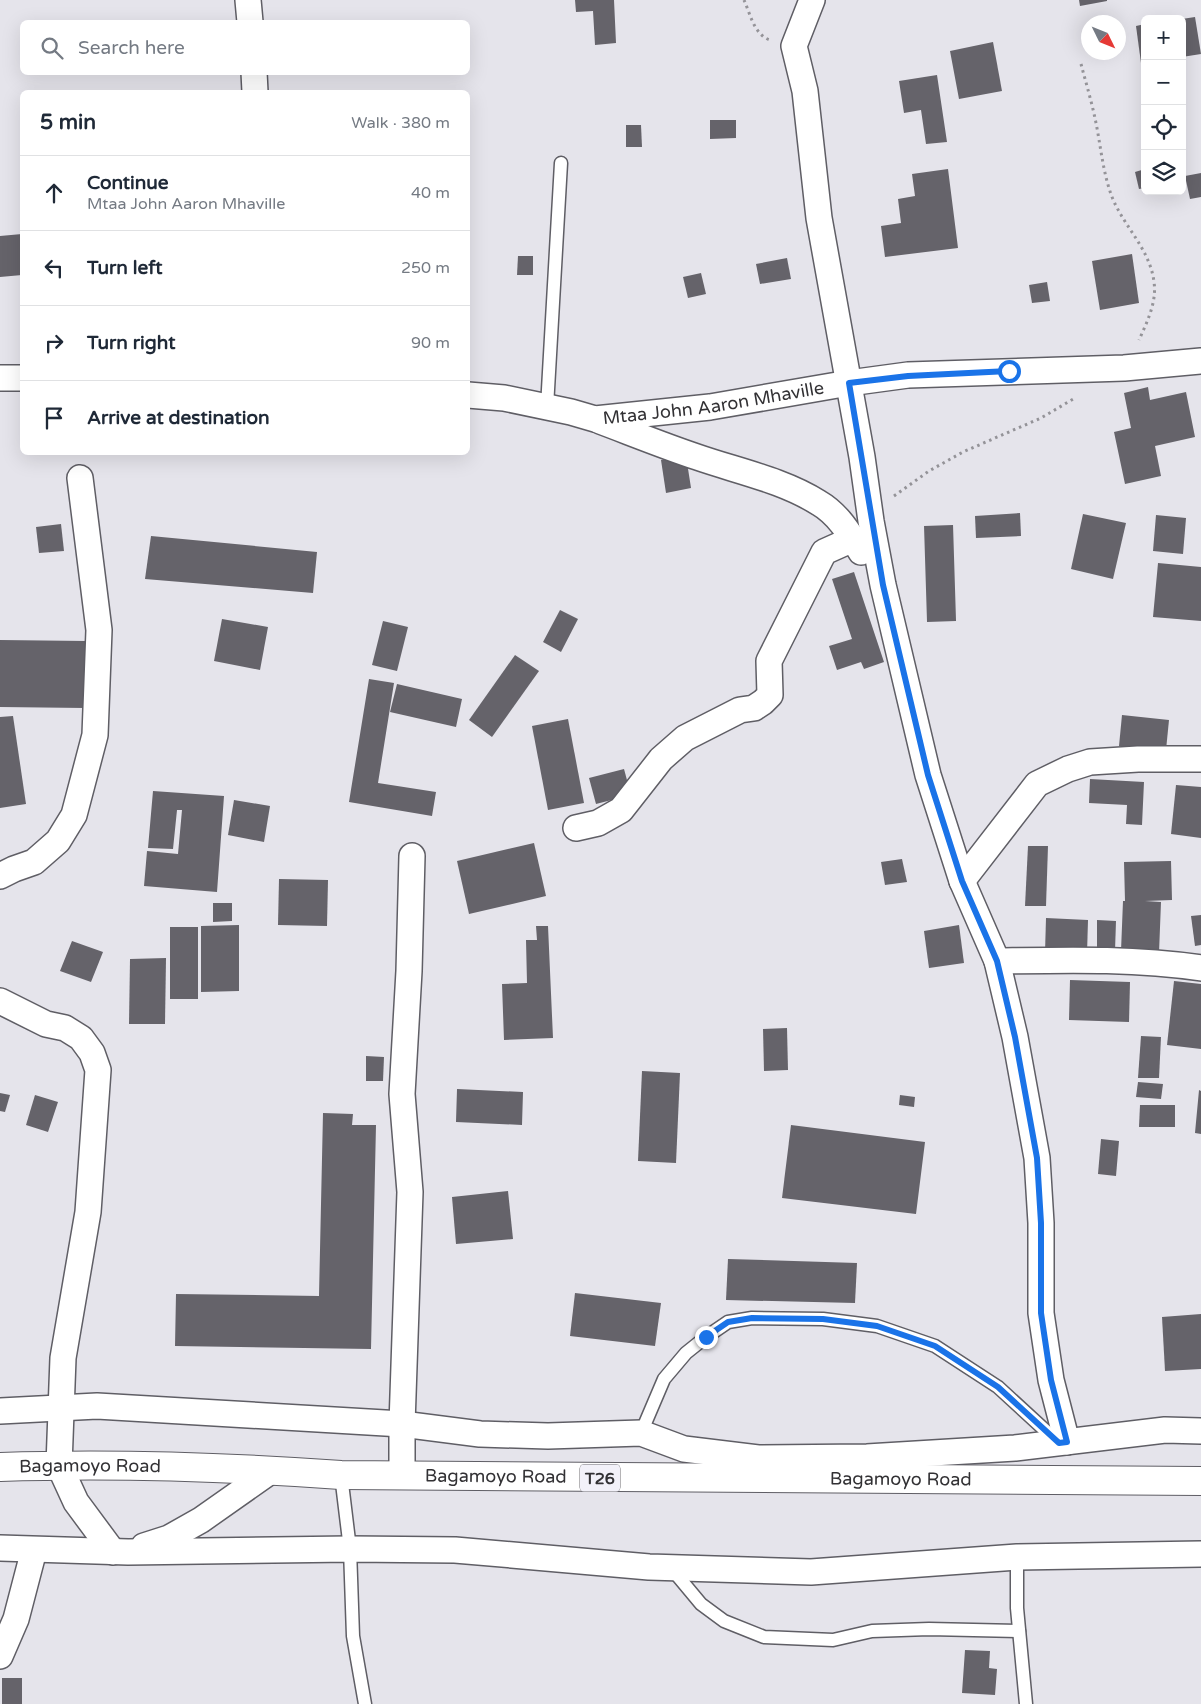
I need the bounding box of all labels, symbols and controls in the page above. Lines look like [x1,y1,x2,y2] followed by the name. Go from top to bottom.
[1081,15,1126,60] north arrow
[1141,15,1186,195] map controls
[1141,15,1186,60] button: +
[20,20,470,75] search box
[38,34,66,62] icon: search
[78,37,185,59] text: Search here
[1141,60,1186,105] button: −
[1141,105,1186,150] button: locate
[40,110,96,135] text: 5 min
[351,113,450,133] text: Walk · 380 m
[1141,150,1186,195] button: layers
[87,172,169,194] text: Continue
[40,179,68,207] icon: ahead
[411,183,450,203] text: 40 m
[87,194,285,214] text: Mtaa John Aaron Mhaville
[40,254,68,282] icon: left
[87,257,163,279] text: Turn left
[401,258,450,278] text: 250 m
[40,329,68,357] icon: right
[87,332,175,354] text: Turn right
[411,333,450,353] text: 90 m
[998,360,1021,383] route start
[602,377,826,429] street label: Mtaa John Aaron Mhaville
[40,404,68,432] icon: arrive
[87,407,270,429] text: Arrive at destination
[695,1326,718,1349] route end
[19,1454,161,1477] street label: Bagamoyo Road
[425,1465,567,1488] street label: Bagamoyo Road
[580,1465,620,1492] road number: T26
[830,1467,972,1490] street label: Bagamoyo Road

